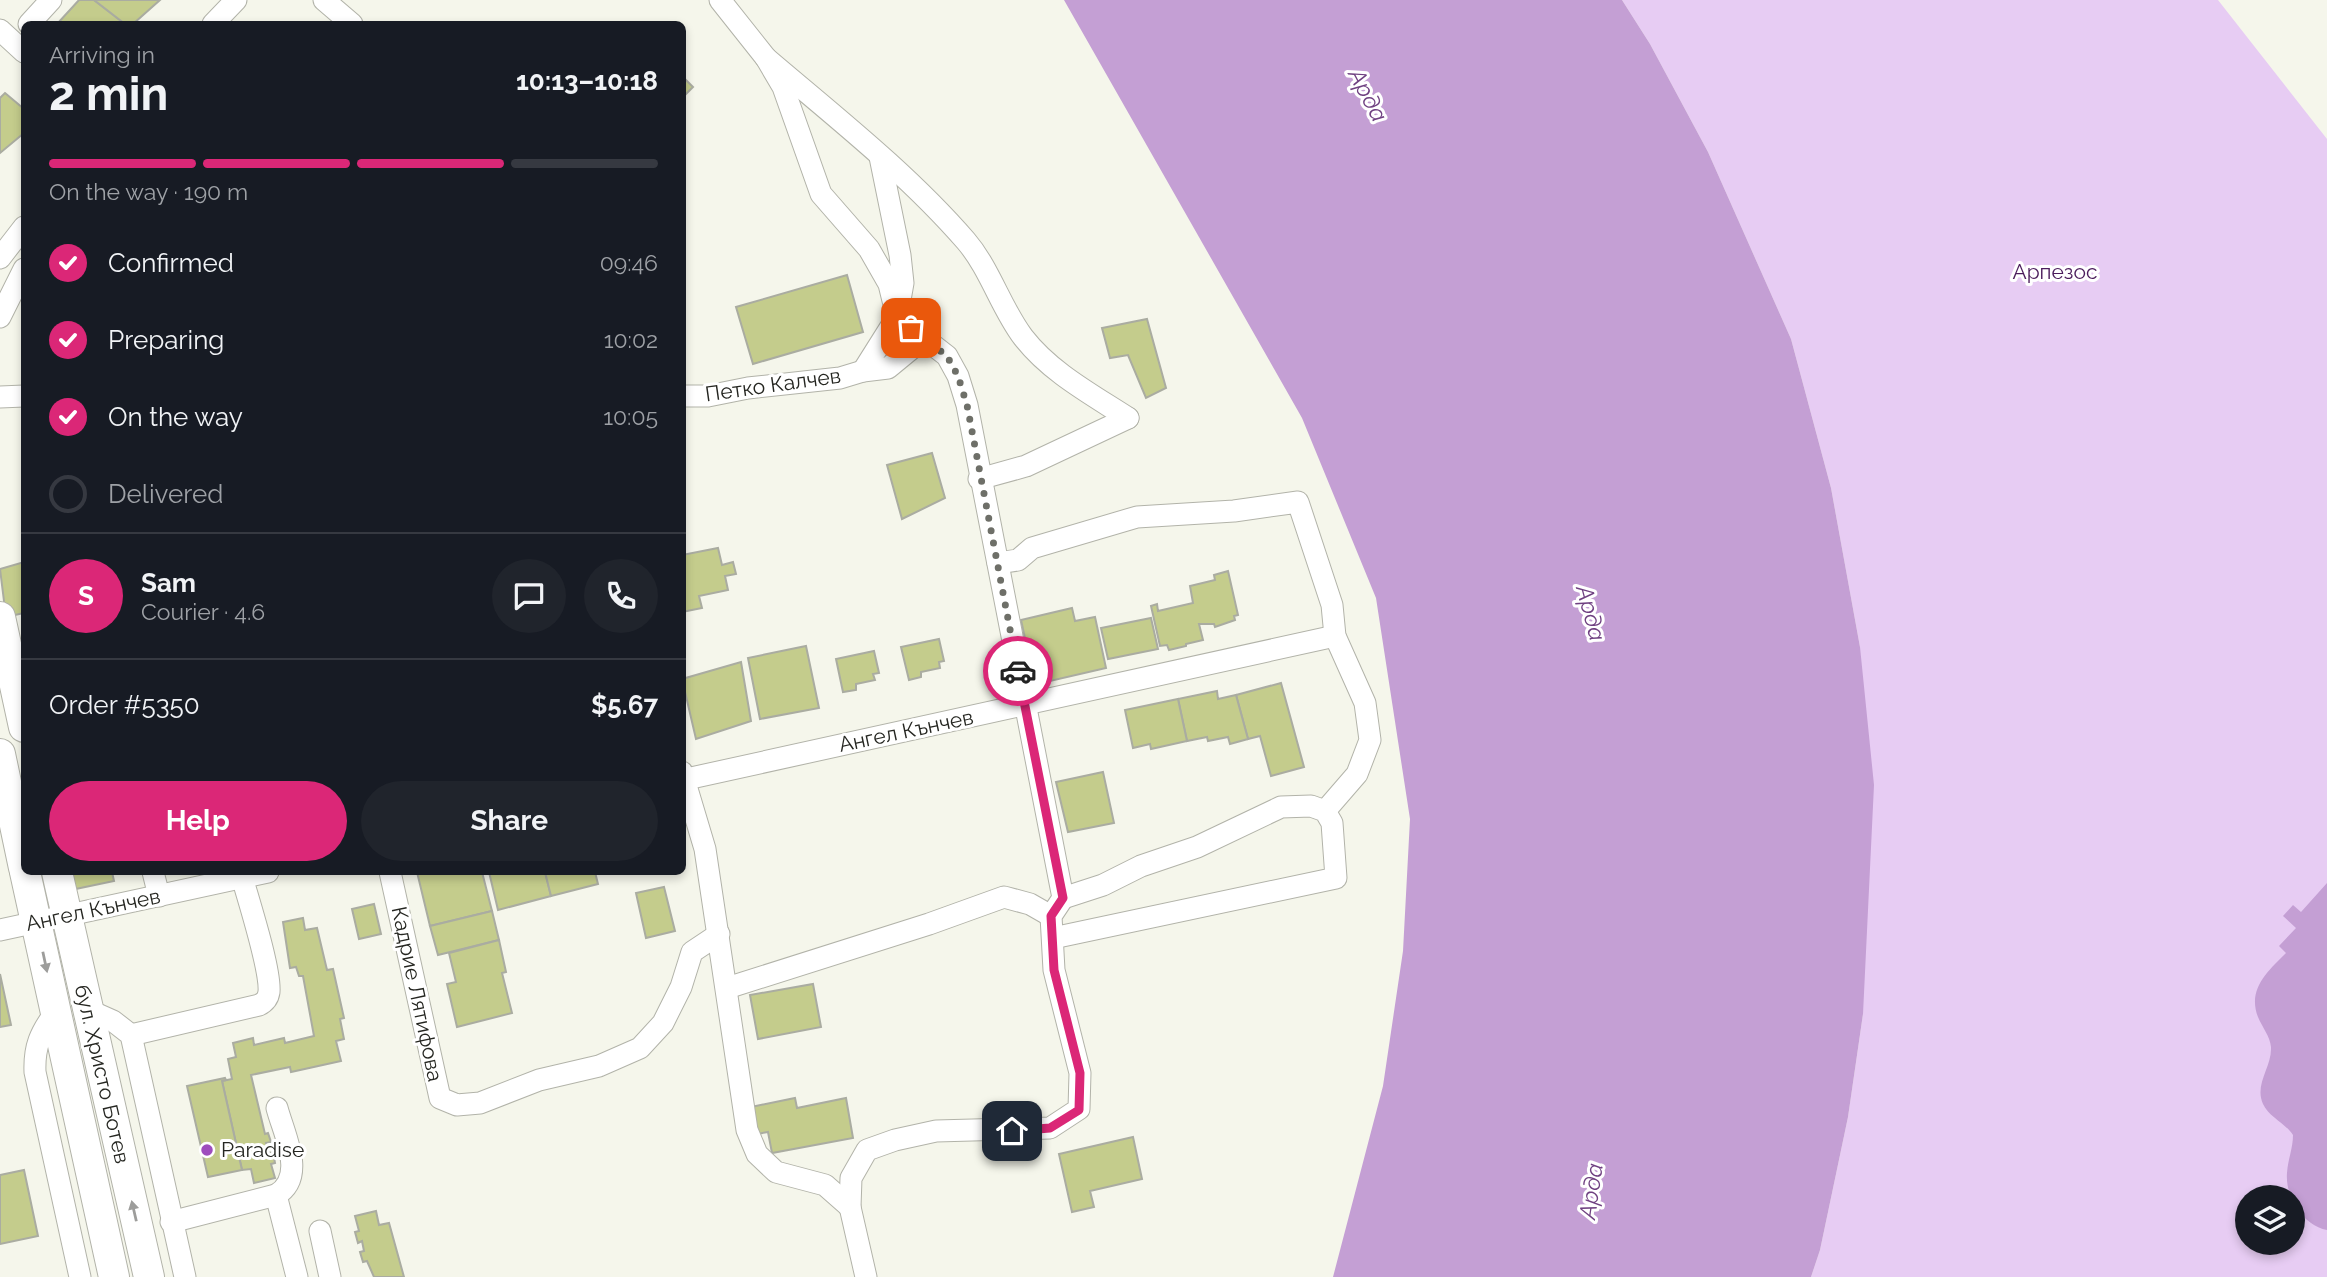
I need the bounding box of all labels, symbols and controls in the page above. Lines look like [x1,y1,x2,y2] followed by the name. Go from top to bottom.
[49,41,155,68] text: Arriving in
[1342,62,1394,126] water label: Арда
[516,66,658,96] text: 10:13–10:18
[49,67,168,121] text: 2 min
[49,178,248,205] text: On the way · 190 m
[49,244,87,282] icon: check
[108,248,234,278] text: Confirmed
[600,249,658,276] text: 09:46
[2012,259,2098,284] park label: Арпезос
[881,298,941,358] pin
[892,309,930,347] icon: bag
[49,321,87,359] icon: check
[108,325,224,355] text: Preparing
[604,326,658,353] text: 10:02
[704,363,842,406] street label: Петко Калчев
[49,398,87,436] icon: check
[108,402,243,432] text: On the way
[603,403,658,430] text: 10:05
[108,479,223,509] text: Delivered
[492,559,566,633] button: chat
[584,559,658,633] button: phone
[141,568,196,598] text: Sam
[1571,580,1612,644] water label: Арда
[78,581,94,611] text: S
[141,598,265,625] text: Courier · 4.6
[983,636,1053,706] courier
[999,652,1037,690] icon: car
[49,690,200,720] text: Order #5350
[591,690,658,720] text: $5.67
[836,704,975,757] street label: Ангел Кънчев
[49,781,347,861] button: Help
[361,781,658,861] button: Share
[23,883,162,936] street label: Ангел Кънчев
[387,904,448,1084] street label: Кадрие Лятифова
[39,951,50,973] one-way arrow
[70,982,135,1166] street label: бул. Христо Ботев
[982,1101,1042,1161] pin
[993,1112,1031,1150] icon: home
[221,1137,304,1162] place label: Paradise
[199,1142,215,1158] marker: Paradise
[1573,1161,1608,1223] water label: Арда
[2235,1185,2305,1255] map controls
[2235,1185,2305,1255] button: layers
[128,1200,139,1222] one-way arrow

